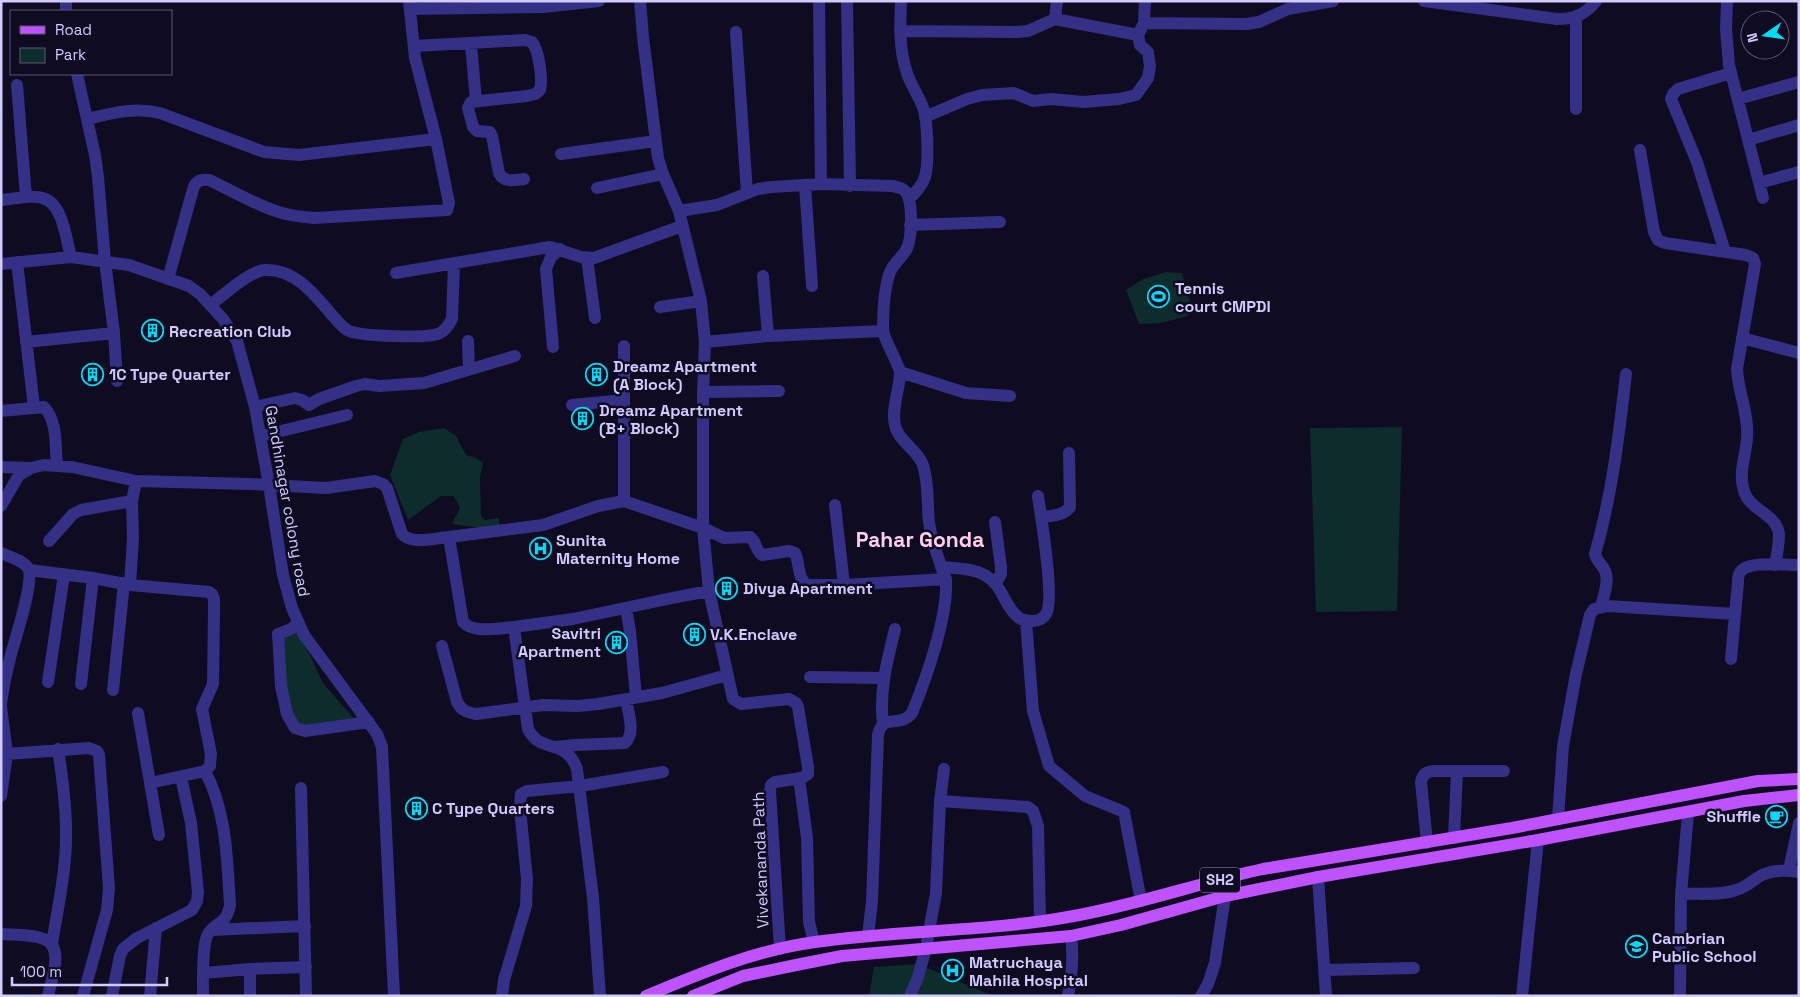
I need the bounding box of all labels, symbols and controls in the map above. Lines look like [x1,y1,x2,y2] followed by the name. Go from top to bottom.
[10,10,172,75] legend
[1740,10,1790,60] north arrow
[55,20,92,39] text: Road
[1743,31,1762,45] text: N
[55,45,86,64] text: Park
[1175,278,1271,317] place label: Tennis court CMPDI
[1147,285,1171,309] sports icon: Tennis court CMPDI
[141,319,165,343] building icon: Recreation Club
[169,321,292,342] place label: Recreation Club
[613,356,757,395] place label: Dreamz Apartment (A Block)
[81,362,105,386] building icon: 1C Type Quarter
[585,363,609,387] building icon: Dreamz Apartment (A Block)
[109,364,231,385] place label: 1C Type Quarter
[599,400,743,439] place label: Dreamz Apartment (B+ Block)
[260,404,315,598] street label: Gandhinagar colony road
[571,407,595,431] building icon: Dreamz Apartment (B+ Block)
[856,526,984,553] district label: Pahar Gonda
[556,530,680,569] place label: Sunita Maternity Home
[528,537,552,561] hospital icon: Sunita Maternity Home
[715,576,739,600] building icon: Divya Apartment
[743,578,873,599] place label: Divya Apartment
[682,622,706,646] building icon: V.K.Enclave
[518,623,601,662] place label: Savitri Apartment
[710,624,797,645] place label: V.K.Enclave
[605,630,629,654] building icon: Savitri Apartment
[748,791,773,929] street label: Vivekananda Path
[404,796,428,820] building icon: C Type Quarters
[432,798,555,819] place label: C Type Quarters
[1765,804,1789,828] cafe icon: Shuffle
[1706,806,1761,827] place label: Shuffle
[1200,868,1240,892] road number: SH2
[1652,928,1756,967] place label: Cambrian Public School
[1624,935,1648,959] school or university icon: Cambrian Public School
[969,952,1088,991] place label: Matruchaya Mahila Hospital
[12,954,168,986] scale bar
[941,959,965,983] hospital icon: Matruchaya Mahila Hospital
[20,962,62,981] text: 100 m

